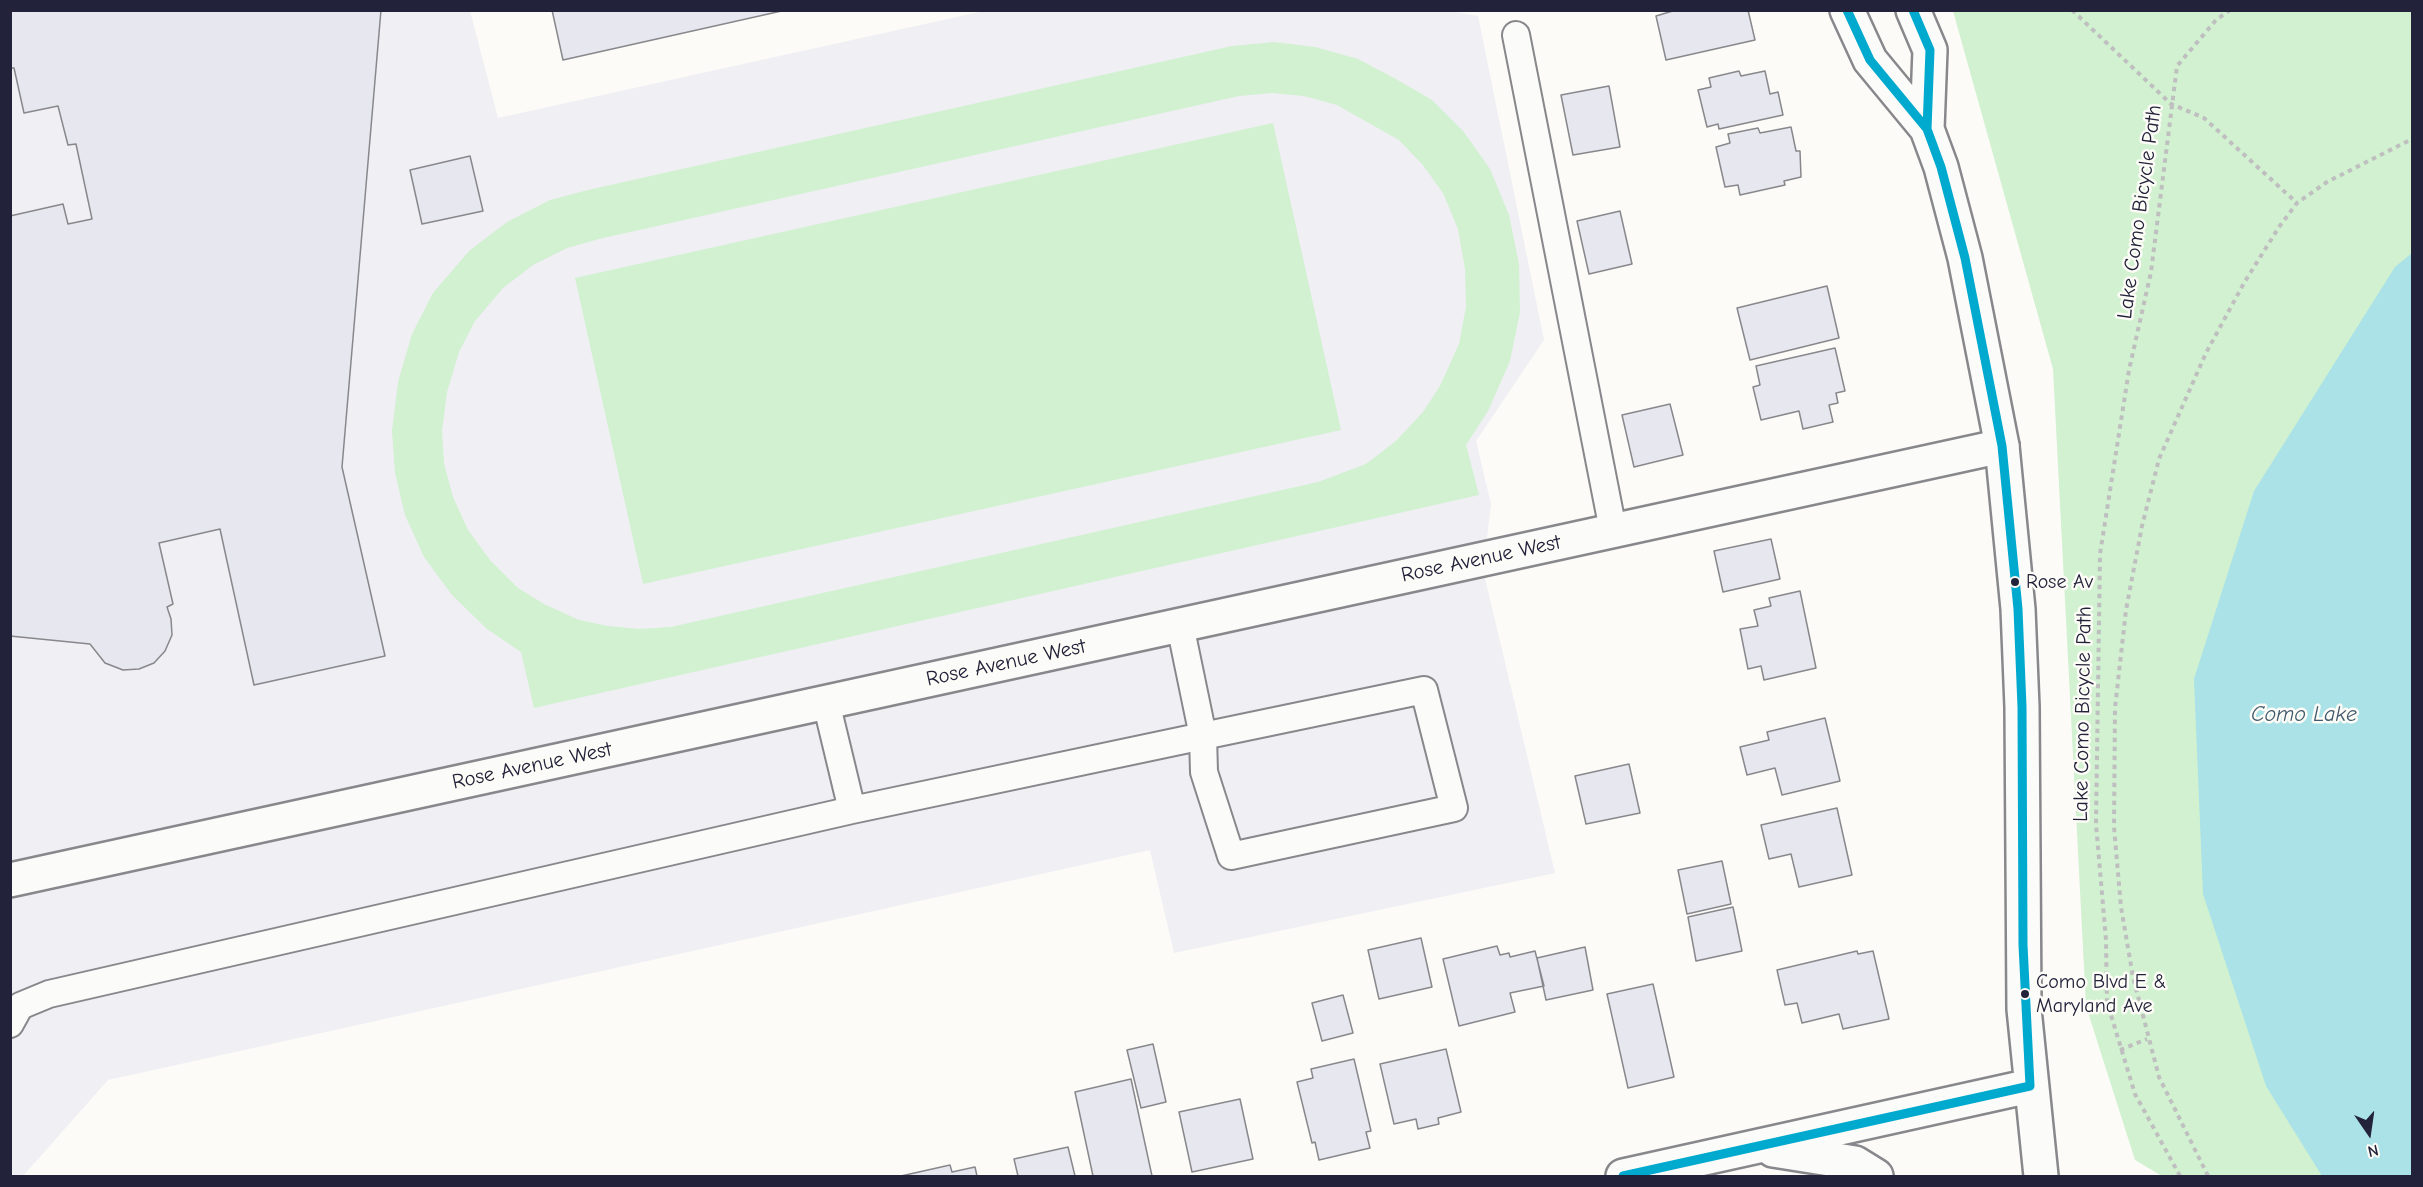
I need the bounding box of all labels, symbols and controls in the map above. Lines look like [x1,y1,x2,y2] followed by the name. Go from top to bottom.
[2112,103,2168,321] street label: Lake Como Bicycle Path
[1399,530,1563,588] street label: Rose Avenue West
[2026,570,2093,594] place label: Rose Av
[2009,576,2021,588] marker: Rose Av
[2069,606,2097,822] street label: Lake Como Bicycle Path
[924,634,1088,692] street label: Rose Avenue West
[2251,702,2357,728] water label: Como Lake
[450,737,614,795] street label: Rose Avenue West
[2036,970,2166,1017] place label: Como Blvd E & Maryland Ave
[2019,988,2031,1000] marker: Como Blvd E & Maryland Ave
[2339,1103,2399,1163] north arrow
[2366,1141,2380,1160] text: N

